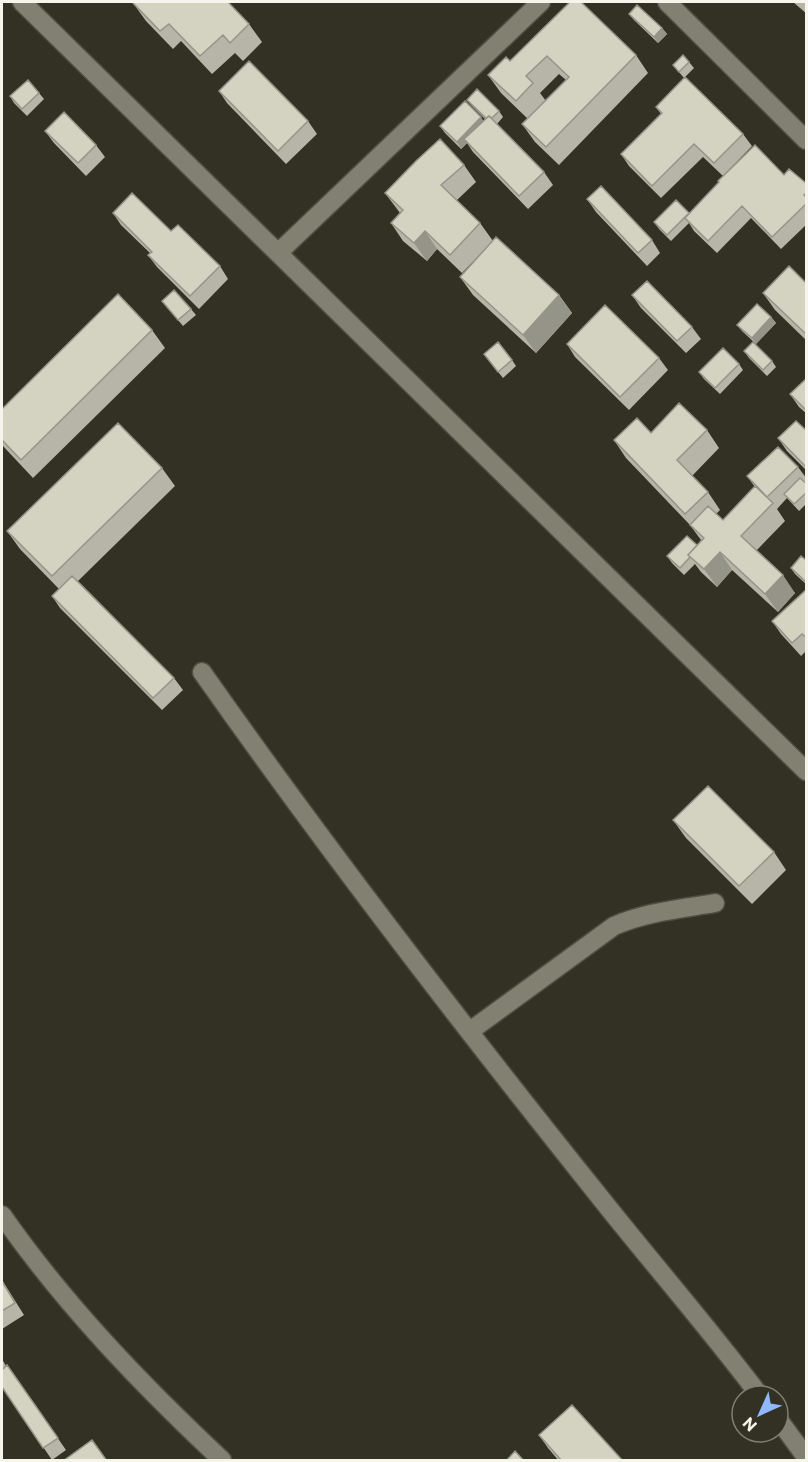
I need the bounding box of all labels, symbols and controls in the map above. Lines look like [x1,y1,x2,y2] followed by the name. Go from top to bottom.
[730,1384,790,1444] north arrow
[738,1414,760,1436] text: N

